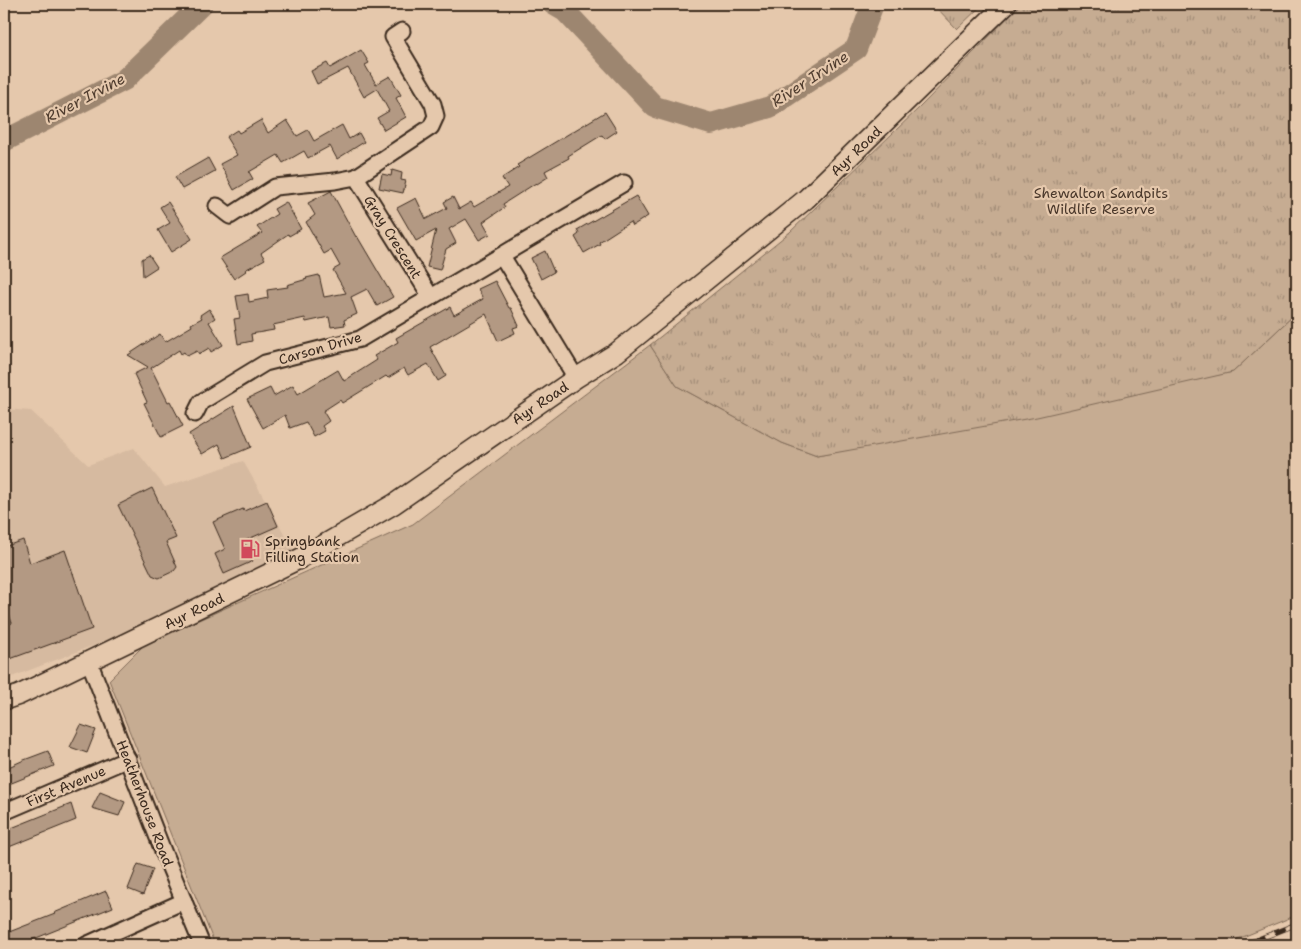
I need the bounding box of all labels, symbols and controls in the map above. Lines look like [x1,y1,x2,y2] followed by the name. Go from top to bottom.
[768,47,852,111] water label: River Irvine
[41,69,129,127] water label: River Irvine
[827,122,886,180] street label: Ayr Road
[1034,184,1168,218] park label: Shewalton Sandpits Wildlife Reserve
[360,192,426,282] street label: Gray Crescent
[276,328,364,368] street label: Carson Drive
[508,377,572,428] street label: Ayr Road
[265,532,359,566] place label: Springbank Filling Station
[239,538,261,560] fuel station icon: Springbank Filling Station
[161,589,227,633] street label: Ayr Road
[113,737,177,869] street label: Heatherhouse Road
[24,761,108,811] street label: First Avenue

